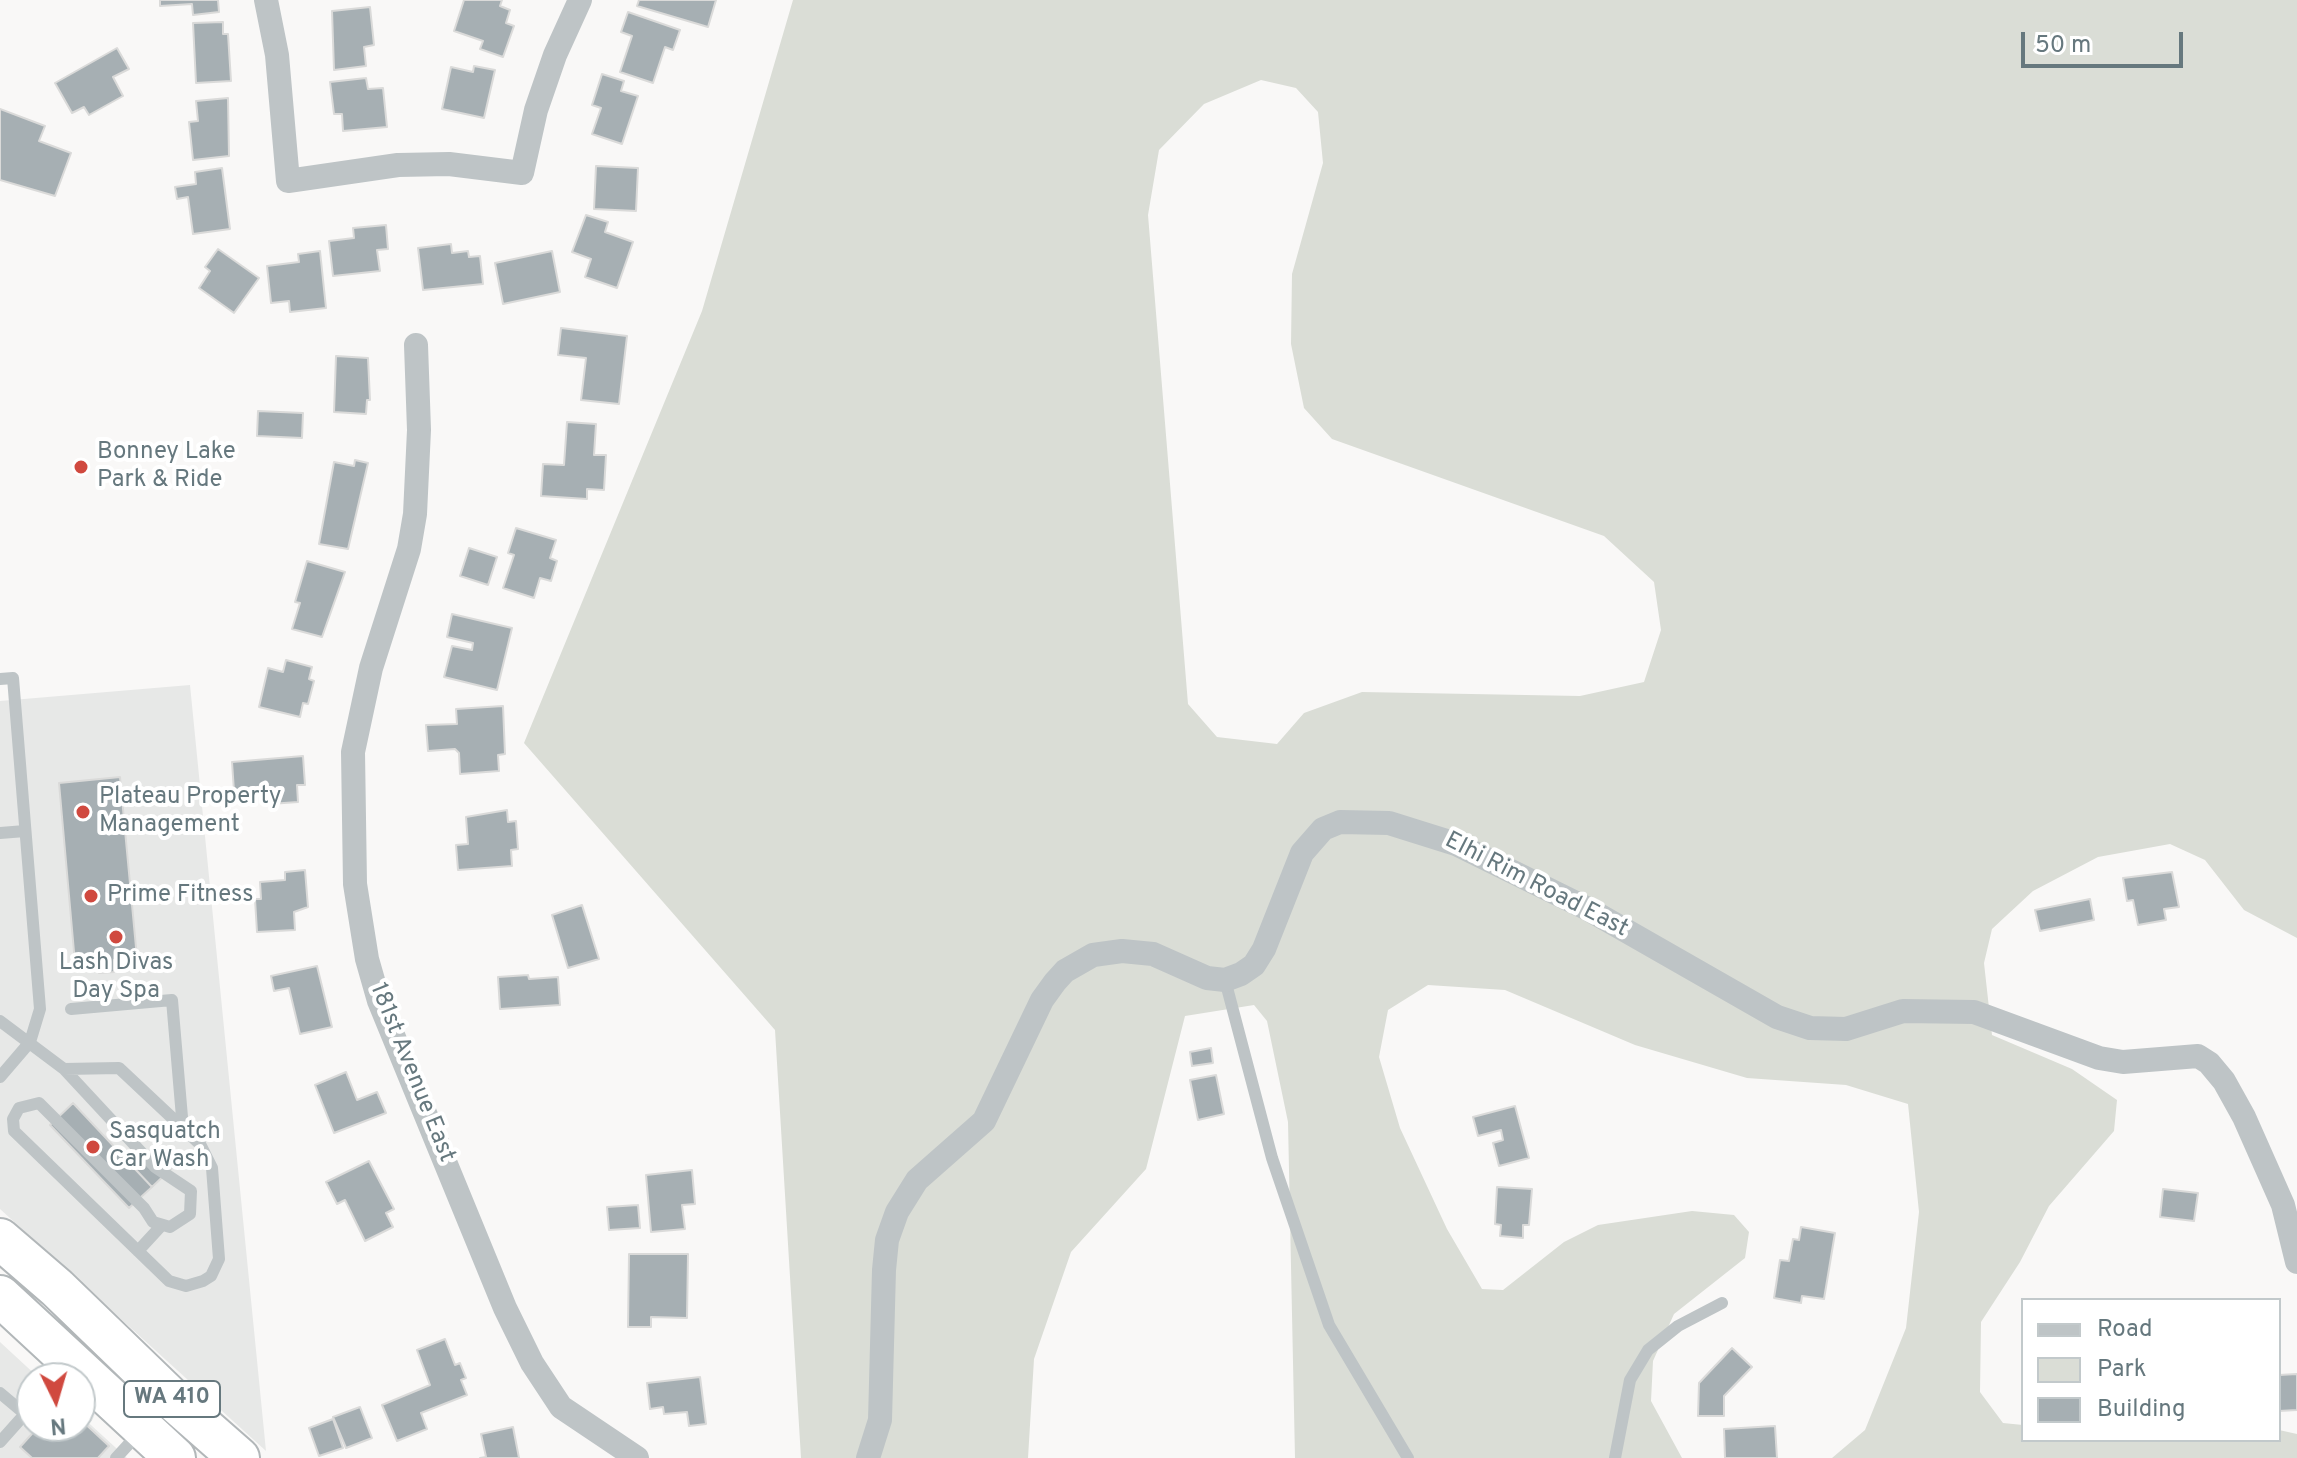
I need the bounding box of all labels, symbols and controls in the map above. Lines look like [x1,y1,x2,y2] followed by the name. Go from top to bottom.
[2025,16,2187,66] scale bar
[2035,31,2091,61] text: 50 m
[97,439,236,495] place label: Bonney Lake Park & Ride
[72,458,90,476] marker: Bonney Lake Park & Ride
[99,784,281,840] place label: Plateau Property Management
[74,803,92,821] marker: Plateau Property Management
[1439,827,1633,945] street label: Elhi Rim Road East
[107,882,253,910] place label: Prime Fitness
[82,887,100,905] marker: Prime Fitness
[107,928,125,946] marker: Lash Divas Day Spa
[59,950,173,1006] place label: Lash Divas Day Spa
[362,979,460,1167] street label: 181st Avenue East
[109,1119,221,1175] place label: Sasquatch Car Wash
[84,1138,102,1156] marker: Sasquatch Car Wash
[2021,1298,2281,1442] legend
[2097,1315,2153,1345] text: Road
[2097,1355,2147,1385] text: Park
[16,1362,96,1442] north arrow
[124,1381,220,1417] road number: WA 410
[2097,1395,2186,1425] text: Building
[49,1410,67,1439] text: N

